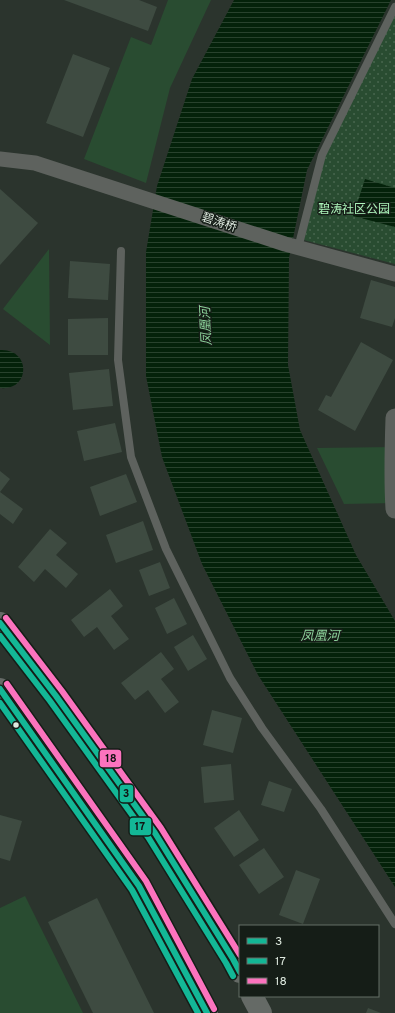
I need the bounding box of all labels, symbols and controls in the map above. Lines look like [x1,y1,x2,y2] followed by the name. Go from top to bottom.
[318,202,390,218] park label: 碧涛社区公园
[199,210,239,236] street label: 碧涛桥
[198,303,216,346] water label: 凤凰河
[300,629,342,645] water label: 凤凰河
[11,720,21,730] unlabelled marker
[99,749,122,768] line badge: 18
[105,752,117,766] text: 18
[119,784,134,803] line badge: 3
[123,787,129,801] text: 3
[129,817,152,836] line badge: 17
[135,820,145,834] text: 17
[239,925,379,997] legend
[275,934,282,950] text: 3
[275,954,286,970] text: 17
[275,974,287,990] text: 18

